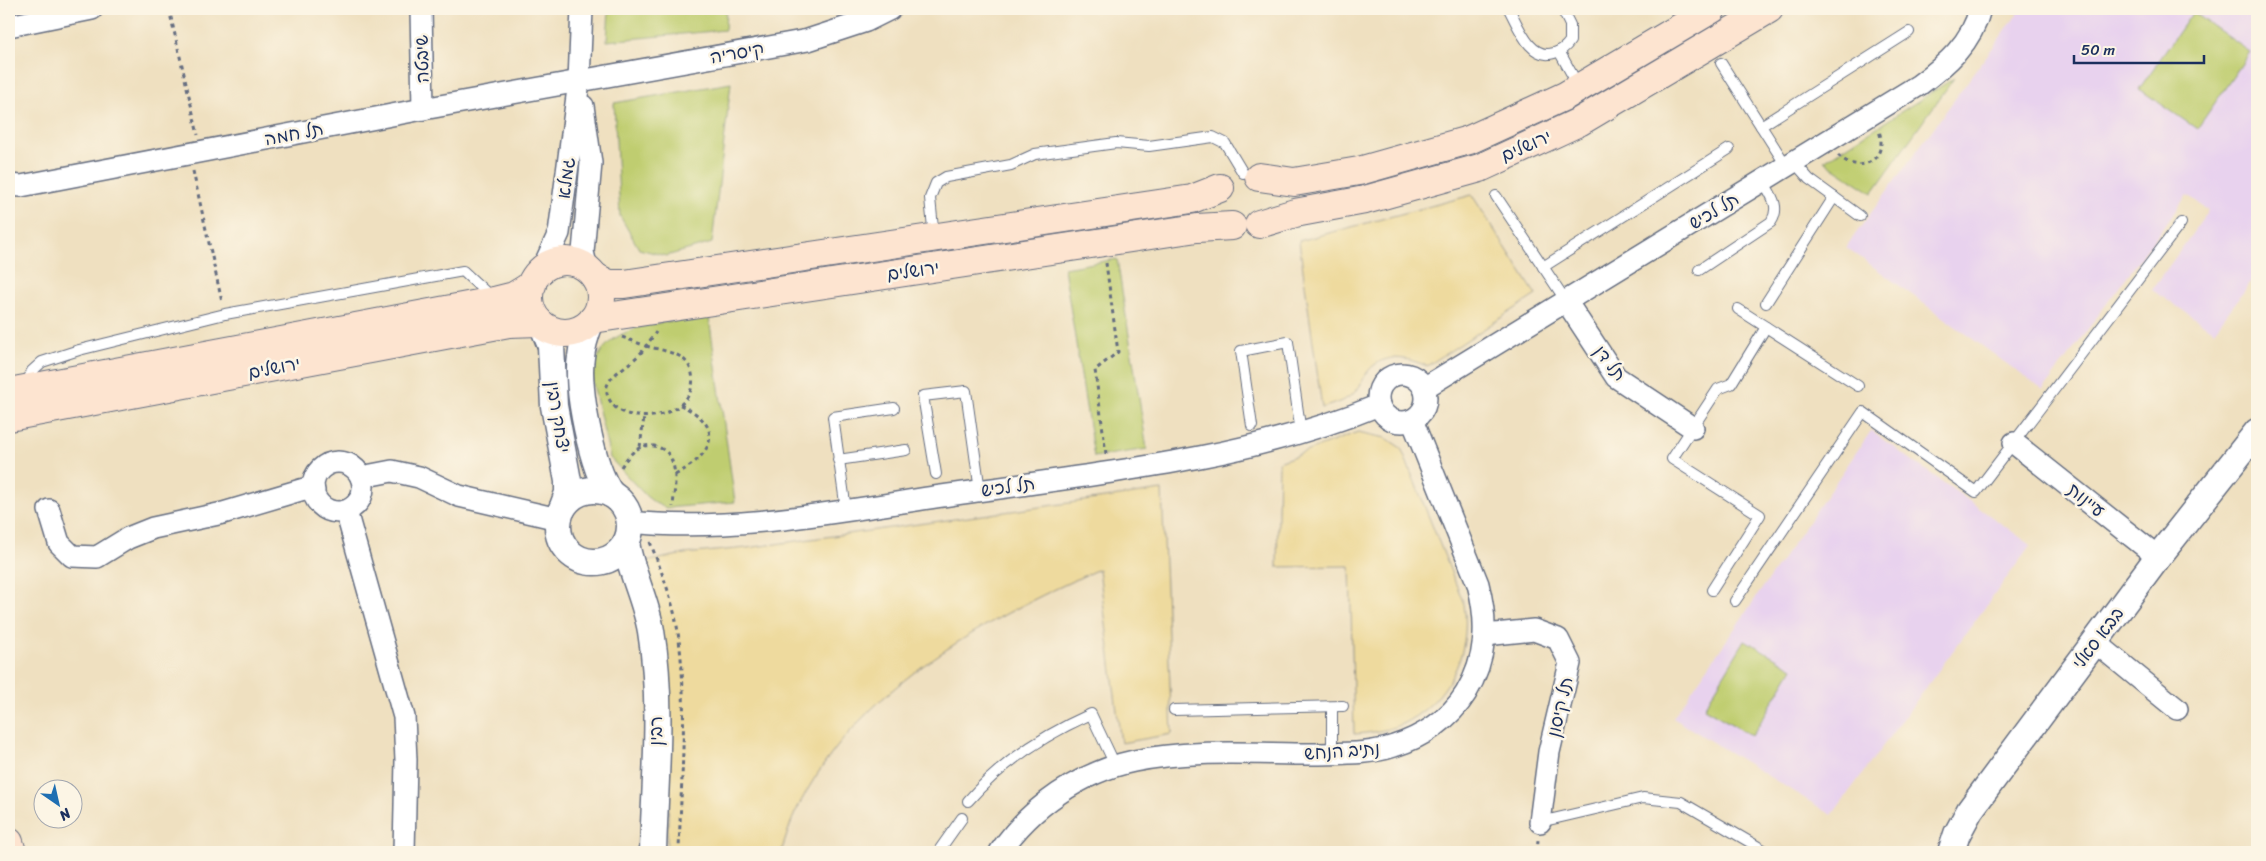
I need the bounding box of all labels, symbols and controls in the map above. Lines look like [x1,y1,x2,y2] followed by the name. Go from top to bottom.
[2074,32,2204,64] scale bar
[707,33,767,73] street label: קיסריה
[406,35,438,83] street label: שיבטה
[2081,37,2116,63] text: 50 m
[262,113,326,155] street label: תל חמה
[1495,121,1557,171] street label: ירושלים
[548,155,584,201] street label: גמלא
[1683,183,1745,239] street label: תל לכיש
[885,251,941,291] street label: ירושלים
[1585,338,1635,388] street label: תל דן
[245,347,303,389] street label: ירושלים
[537,379,579,455] street label: יצחק רבין
[979,467,1037,507] street label: תל לכיש
[2060,474,2113,526] street label: עיינות
[2064,600,2132,676] street label: בבא סאלי
[1538,674,1582,740] street label: תל קיסון
[640,716,672,746] street label: רבין
[1303,732,1381,770] street label: נתיב הנחש
[32,778,82,828] north arrow
[54,801,77,828] text: N

